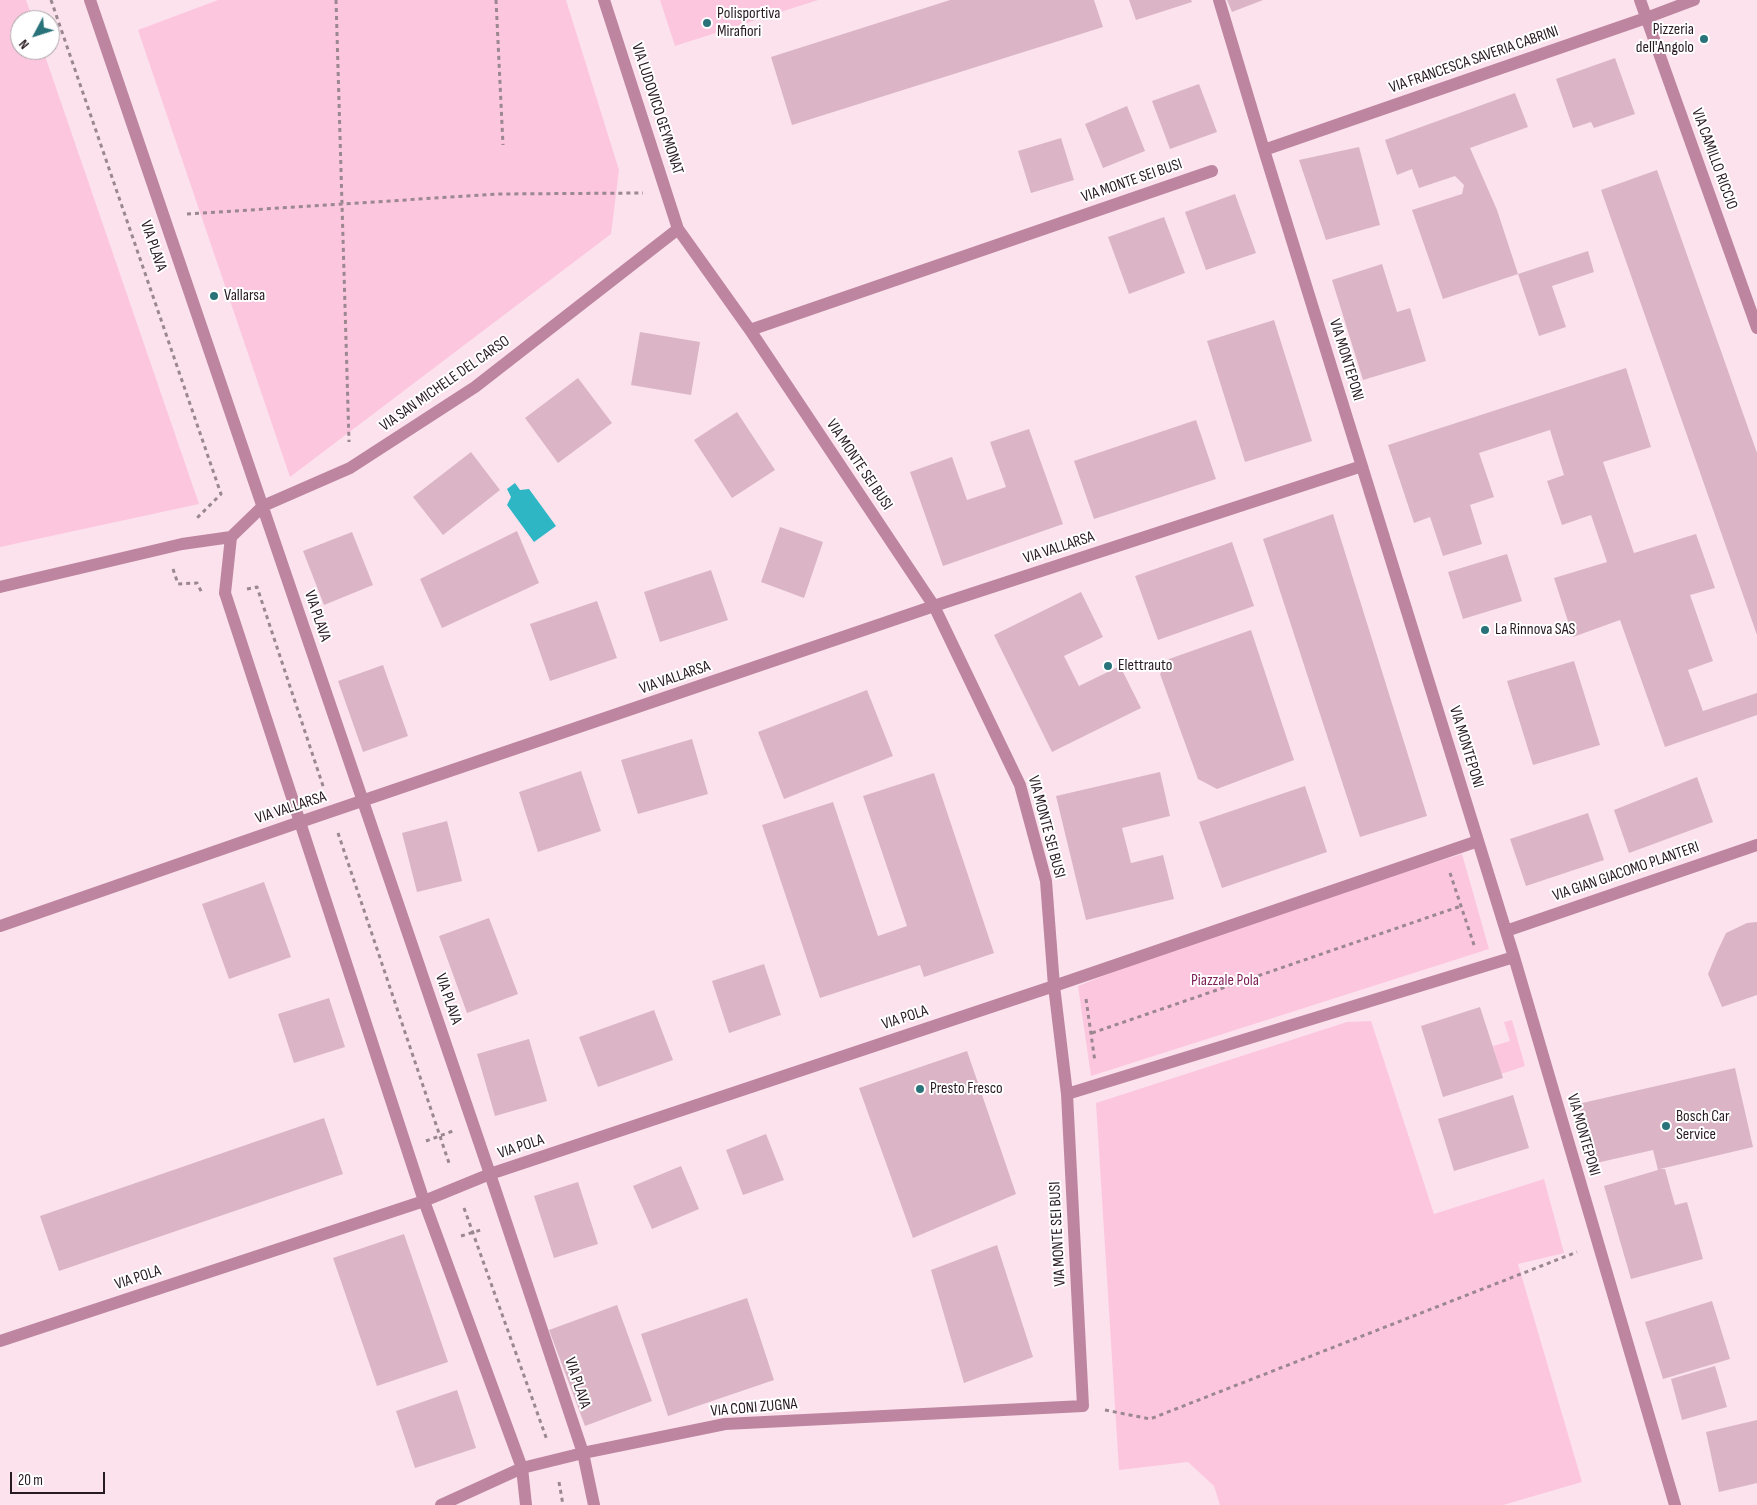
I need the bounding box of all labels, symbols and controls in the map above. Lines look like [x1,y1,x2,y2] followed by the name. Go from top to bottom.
[717,4,780,42] place label: Polisportiva Mirafiori
[10,10,60,60] north arrow
[701,17,713,29] marker: Polisportiva Mirafiori
[1636,20,1694,58] place label: Pizzeria dell'Angolo
[1387,22,1561,98] street label: VIA FRANCESCA SAVERIA CABRINI
[1698,33,1710,45] marker: Pizzeria dell'Angolo
[15,36,33,53] text: N
[627,41,687,177] street label: VIA LUDOVICO GEYMONAT
[1687,106,1741,212] street label: VIA CAMILLO RICCIO
[1079,155,1185,207] street label: VIA MONTE SEI BUSI
[135,218,171,274] street label: VIA PLAVA
[224,286,265,306] place label: Vallarsa
[208,290,220,302] marker: Vallarsa
[1324,317,1368,403] street label: VIA MONTEPONI
[376,332,514,436] street label: VIA SAN MICHELE DEL CARSO
[822,416,896,514] street label: VIA MONTE SEI BUSI
[1021,528,1097,568] street label: VIA VALLARSA
[299,588,335,644] street label: VIA PLAVA
[1495,620,1575,640] place label: La Rinnova SAS
[1479,624,1491,636] marker: La Rinnova SAS
[1118,656,1172,676] place label: Elettrauto
[637,657,713,699] street label: VIA VALLARSA
[1102,660,1114,672] marker: Elettrauto
[1444,704,1488,790] street label: VIA MONTEPONI
[1023,774,1069,880] street label: VIA MONTE SEI BUSI
[253,788,329,828] street label: VIA VALLARSA
[1550,838,1702,906] street label: VIA GIAN GIACOMO PLANTERI
[430,971,466,1027] street label: VIA PLAVA
[1191,971,1259,991] park label: Piazzale Pola
[879,1002,931,1034] street label: VIA POLA
[930,1079,1003,1099] place label: Presto Fresco
[914,1083,926,1095] marker: Presto Fresco
[1562,1092,1604,1178] street label: VIA MONTEPONI
[1676,1107,1730,1145] place label: Bosch Car Service
[1660,1120,1672,1132] marker: Bosch Car Service
[495,1131,547,1163] street label: VIA POLA
[1046,1181,1070,1287] street label: VIA MONTE SEI BUSI
[112,1262,164,1294] street label: VIA POLA
[560,1355,594,1411] street label: VIA PLAVA
[710,1395,798,1421] street label: VIA CONI ZUGNA
[12,1462,108,1494] scale bar
[18,1471,43,1490] text: 20 m

